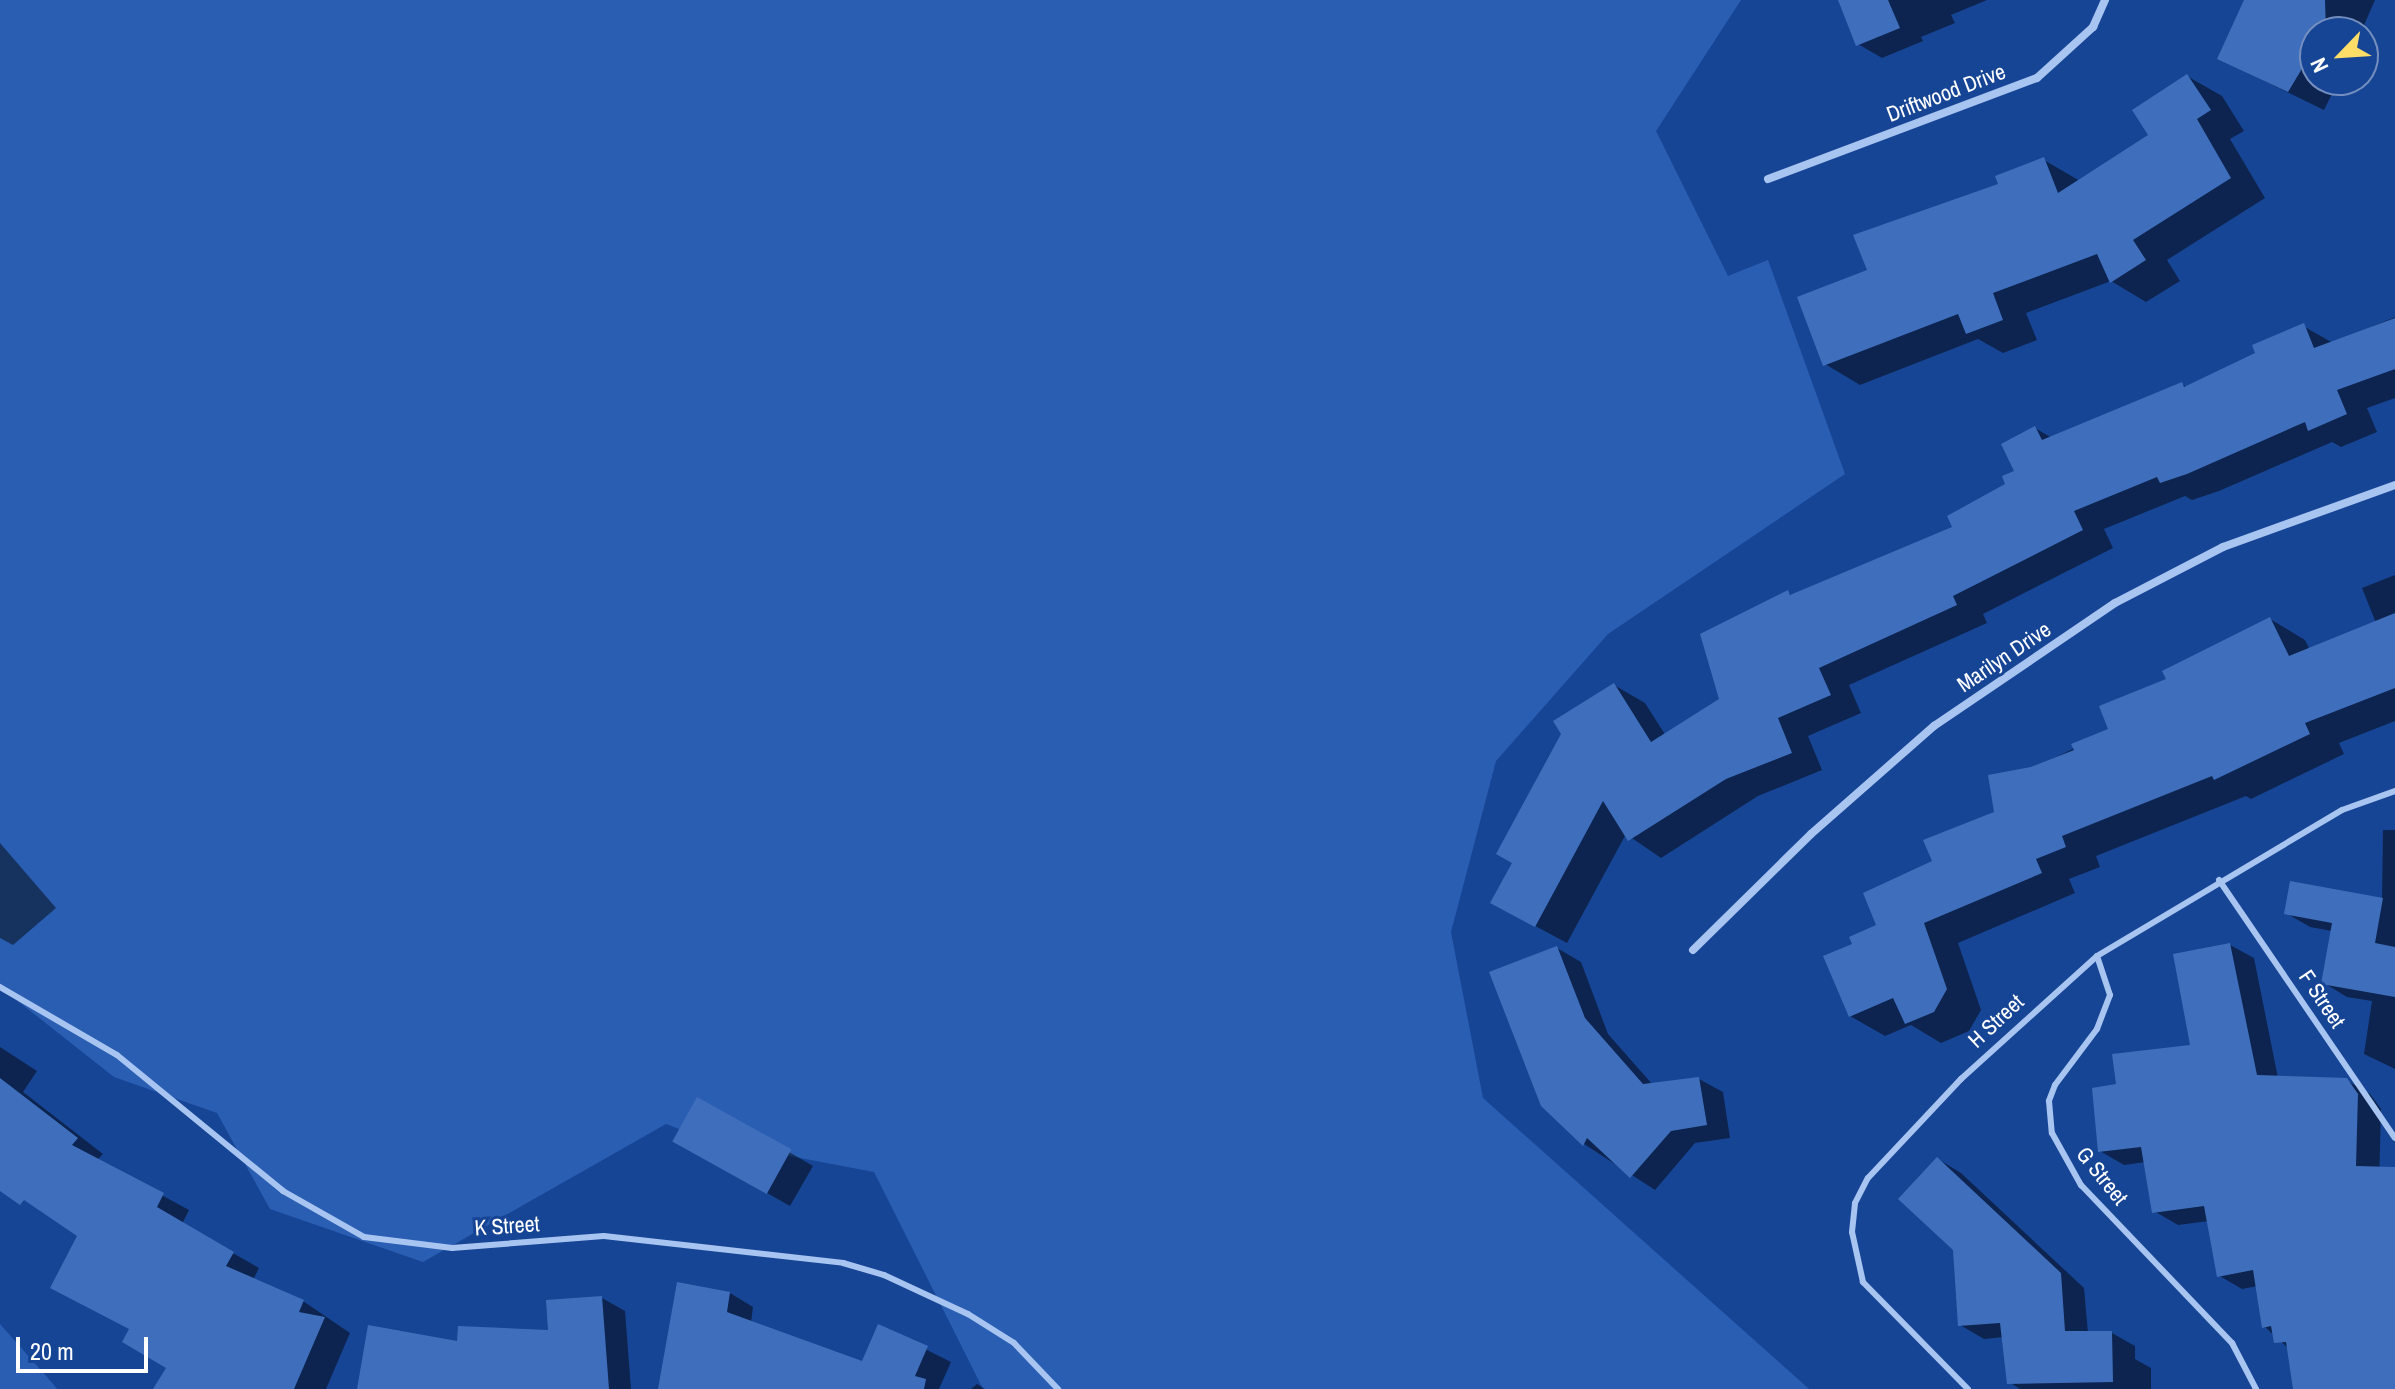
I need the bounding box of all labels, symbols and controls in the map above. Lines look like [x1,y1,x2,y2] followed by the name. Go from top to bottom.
[2299,16,2379,96] north arrow
[2303,53,2335,78] text: N
[1883,58,2009,128] street label: Driftwood Drive
[1952,616,2056,698] street label: Marilyn Drive
[2293,965,2351,1033] street label: F Street
[1963,989,2029,1053] street label: H Street
[2071,1142,2133,1210] street label: G Street
[474,1211,540,1241] street label: K Street
[20,1321,152,1371] scale bar
[30,1335,74,1367] text: 20 m

